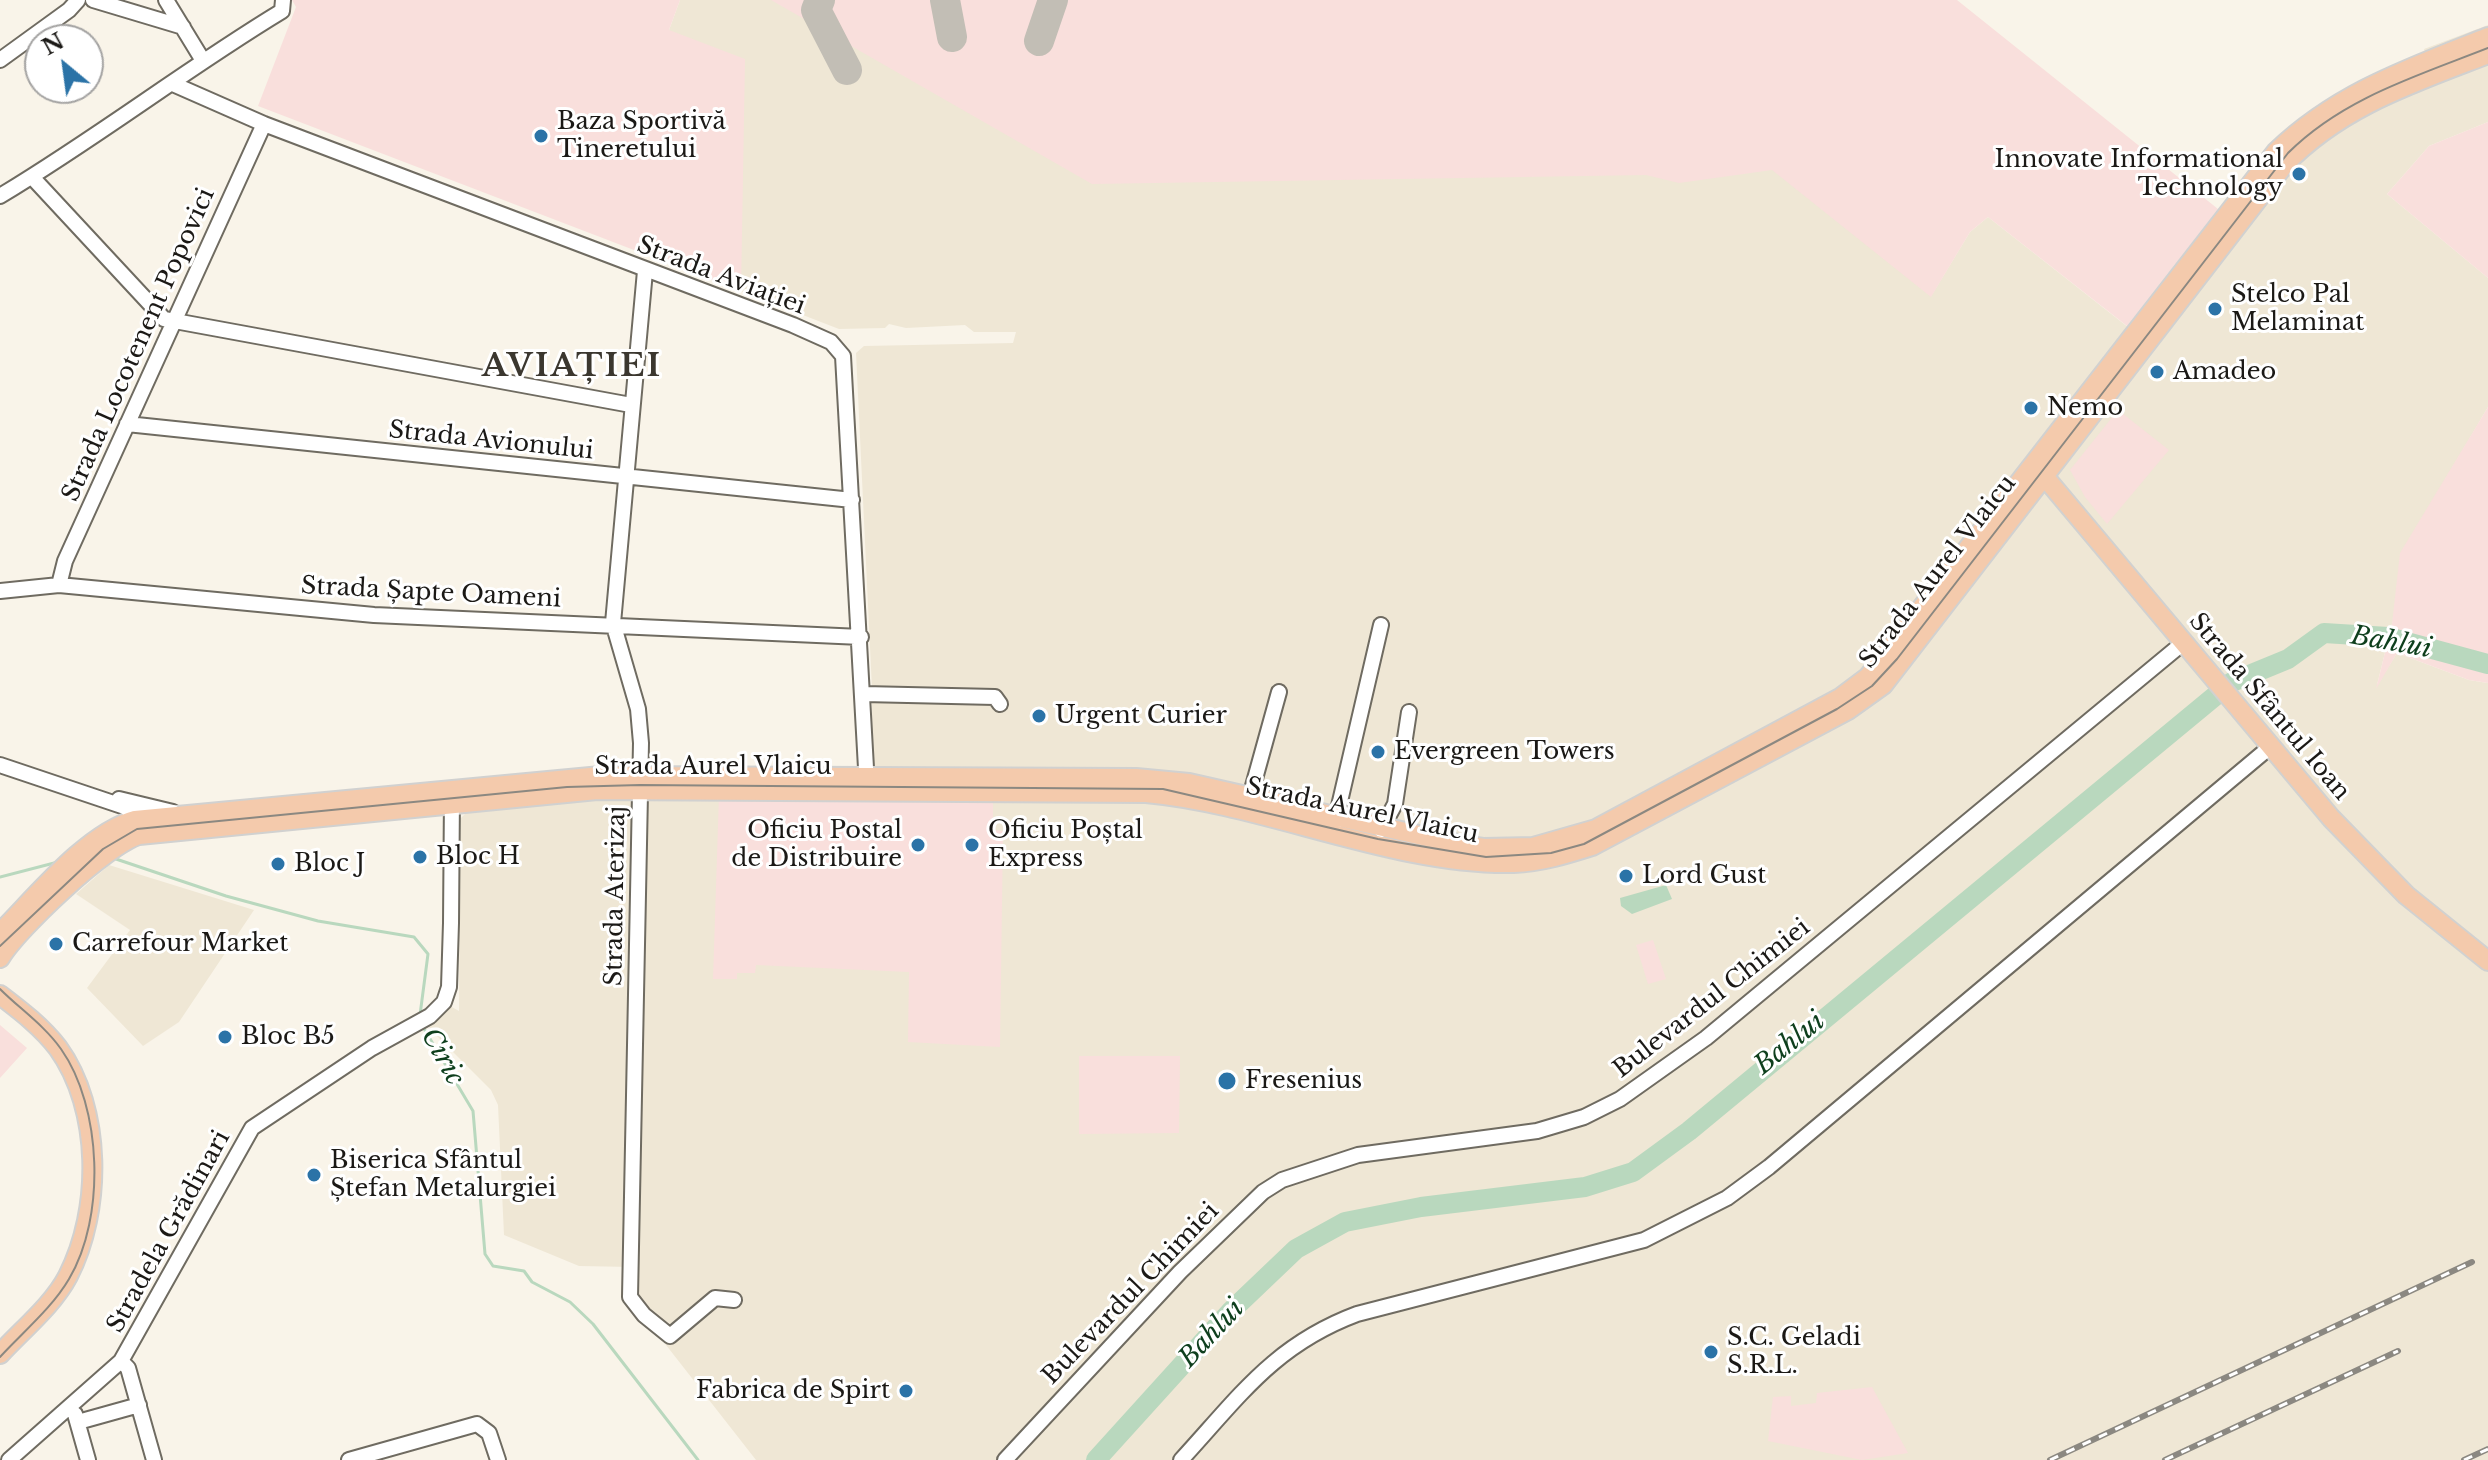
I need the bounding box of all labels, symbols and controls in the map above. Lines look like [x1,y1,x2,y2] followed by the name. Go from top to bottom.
[24,24,104,104] north arrow
[38,27,69,61] text: N
[557,108,726,164] place label: Baza Sportivă Tineretului
[532,127,550,145] marker: Baza Sportivă Tineretului
[1994,146,2283,202] place label: Innovate Informational Technology
[2290,165,2308,183] marker: Innovate Informational Technology
[57,184,221,506] street label: Strada Locotenent Popovici
[633,231,809,321] street label: Strada Aviației
[2231,281,2364,337] place label: Stelco Pal Melaminat
[2206,300,2224,318] marker: Stelco Pal Melaminat
[482,348,662,386] district label: AVIAȚIEI
[2173,358,2276,386] place label: Amadeo
[2148,363,2166,381] marker: Amadeo
[2047,394,2123,422] place label: Nemo
[2022,399,2040,417] marker: Nemo
[387,416,595,466] street label: Strada Avionului
[1854,470,2022,674] street label: Strada Aurel Vlaicu
[300,572,562,614] street label: Strada Șapte Oameni
[2182,608,2356,806] street label: Strada Sfântul Ioan
[2348,621,2434,665] water label: Bahlui
[1055,702,1227,730] place label: Urgent Curier
[1030,707,1048,725] marker: Urgent Curier
[1394,738,1615,766] place label: Evergreen Towers
[1369,743,1387,761] marker: Evergreen Towers
[594,753,832,781] street label: Strada Aurel Vlaicu
[1243,772,1481,850] street label: Strada Aurel Vlaicu
[600,806,632,986] street label: Strada Aterizaj
[731,817,902,873] place label: Oficiu Postal de Distribuire
[988,817,1143,873] place label: Oficiu Poștal Express
[909,836,927,854] marker: Oficiu Postal de Distribuire
[963,836,981,854] marker: Oficiu Poștal Express
[436,843,520,871] place label: Bloc H
[411,848,429,866] marker: Bloc H
[294,850,365,878] place label: Bloc J
[269,855,287,873] marker: Bloc J
[1642,862,1766,890] place label: Lord Gust
[1617,867,1635,885] marker: Lord Gust
[1608,913,1816,1085] street label: Bulevardul Chimiei
[72,930,288,958] place label: Carrefour Market
[47,935,65,953] marker: Carrefour Market
[1749,1006,1831,1082] water label: Bahlui
[241,1023,335,1051] place label: Bloc B5
[414,1023,470,1091] water label: Ciric
[216,1028,234,1046] marker: Bloc B5
[1245,1067,1362,1095] place label: Fresenius
[1216,1070,1238,1092] marker: Fresenius
[101,1126,237,1338] street label: Stradela Grădinari
[330,1147,556,1203] place label: Biserica Sfântul Ștefan Metalurgiei
[305,1166,323,1184] marker: Biserica Sfântul Ștefan Metalurgiei
[1037,1197,1225,1391] street label: Bulevardul Chimiei
[1173,1294,1251,1374] water label: Bahlui
[1727,1324,1861,1380] place label: S.C. Geladi S.R.L.
[1702,1343,1720,1361] marker: S.C. Geladi S.R.L.
[696,1377,890,1405] place label: Fabrica de Spirt
[897,1382,915,1400] marker: Fabrica de Spirt

